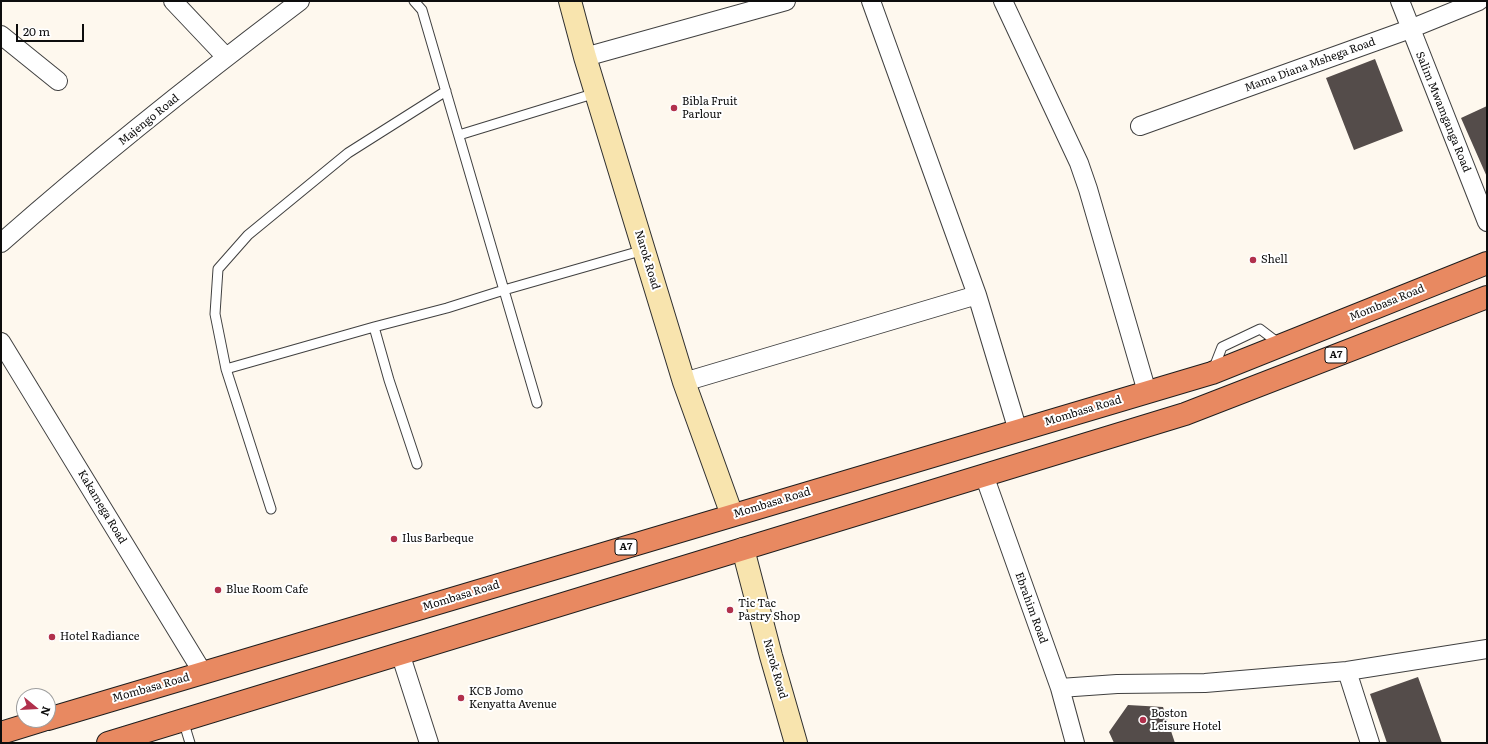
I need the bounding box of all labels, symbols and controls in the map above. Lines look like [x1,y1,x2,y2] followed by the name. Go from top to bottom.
[18,16,86,42] scale bar
[23,22,50,40] text: 20 m
[1243,35,1377,95] street label: Mama Diana Mshega Road
[1413,50,1473,174] street label: Salim Mwamganga Road
[116,92,182,148] street label: Majengo Road
[682,95,738,121] place label: Bibla Fruit Parlour
[669,103,679,113] marker: Bibla Fruit Parlour
[632,229,662,291] street label: Narok Road
[1261,253,1288,267] place label: Shell
[1248,255,1258,265] marker: Shell
[1348,282,1426,324] street label: Mombasa Road
[1325,347,1347,363] road number: A7
[1043,393,1123,429] street label: Mombasa Road
[75,468,129,546] street label: Kakamega Road
[732,485,812,521] street label: Mombasa Road
[402,532,474,546] place label: Ilus Barbeque
[389,534,399,544] marker: Ilus Barbeque
[615,539,637,555] road number: A7
[1012,570,1050,646] street label: Ebrahim Road
[421,578,501,614] street label: Mombasa Road
[226,583,308,597] place label: Blue Room Cafe
[213,585,223,595] marker: Blue Room Cafe
[738,597,800,623] place label: Tic Tac Pastry Shop
[725,605,735,615] marker: Tic Tac Pastry Shop
[60,630,139,644] place label: Hotel Radiance
[47,632,57,642] marker: Hotel Radiance
[760,638,790,700] street label: Narok Road
[111,671,191,705] street label: Mombasa Road
[469,685,557,711] place label: KCB Jomo Kenyatta Avenue
[16,688,56,728] north arrow
[456,693,466,703] marker: KCB Jomo Kenyatta Avenue
[37,705,55,718] text: N
[1151,707,1221,733] place label: Boston Leisure Hotel
[1138,715,1148,725] marker: Boston Leisure Hotel

